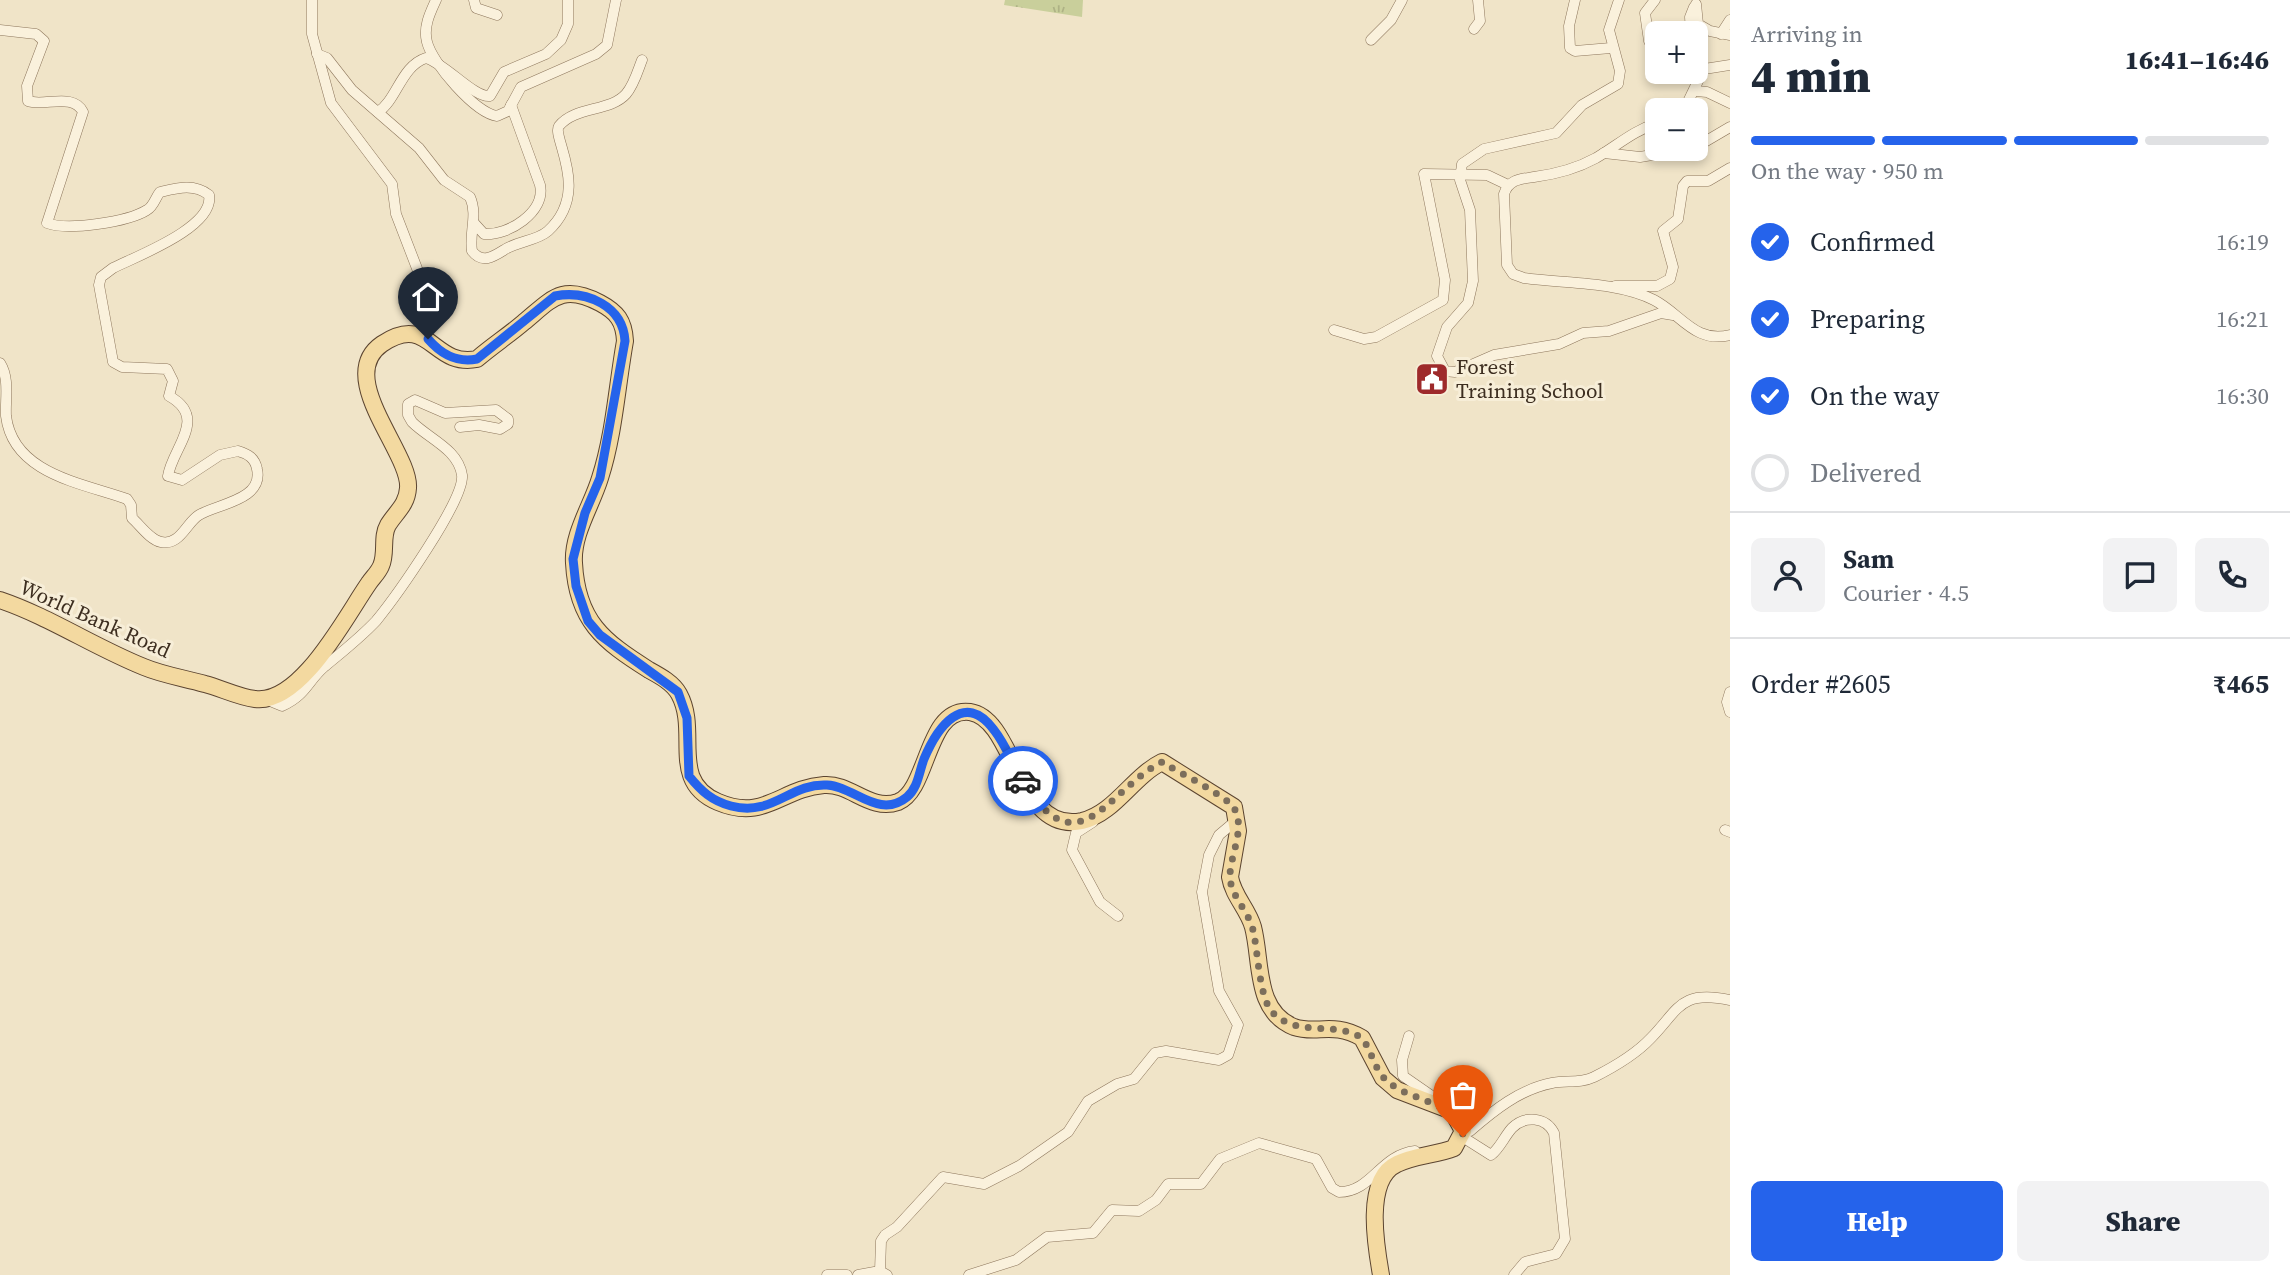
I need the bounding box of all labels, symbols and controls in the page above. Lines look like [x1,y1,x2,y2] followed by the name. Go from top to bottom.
[1751,18,1863,50] text: Arriving in
[1645,21,1708,161] map controls
[1645,21,1708,84] button: +
[2125,42,2269,78] text: 16:41–16:46
[1751,44,1871,107] text: 4 min
[1645,98,1708,161] button: −
[1751,155,1944,187] text: On the way · 950 m
[1751,223,1789,261] icon: check
[1810,224,1935,260] text: Confirmed
[2216,226,2269,258] text: 16:19
[398,267,458,339] pin
[409,278,447,316] icon: home
[1751,300,1789,338] icon: check
[1810,301,1925,337] text: Preparing
[2216,303,2269,335] text: 16:21
[1456,352,1604,405] place label: Forest Training School
[1413,360,1451,398] public building icon: Forest Training School
[1751,377,1789,415] icon: check
[1810,378,1939,414] text: On the way
[2216,380,2269,412] text: 16:30
[1810,455,1921,491] text: Delivered
[1751,538,1825,612] button: person
[2103,538,2177,612] button: chat
[2195,538,2269,612] button: phone
[1843,541,1894,577] text: Sam
[15,572,175,665] street label: World Bank Road
[1843,577,1969,609] text: Courier · 4.5
[1751,666,1891,702] text: Order #2605
[2213,666,2269,702] text: ₹465
[988,746,1058,816] courier
[1004,762,1042,800] icon: car
[1433,1065,1493,1137] pin
[1444,1076,1482,1114] icon: bag
[1751,1181,2003,1261] button: Help
[2017,1181,2269,1261] button: Share

